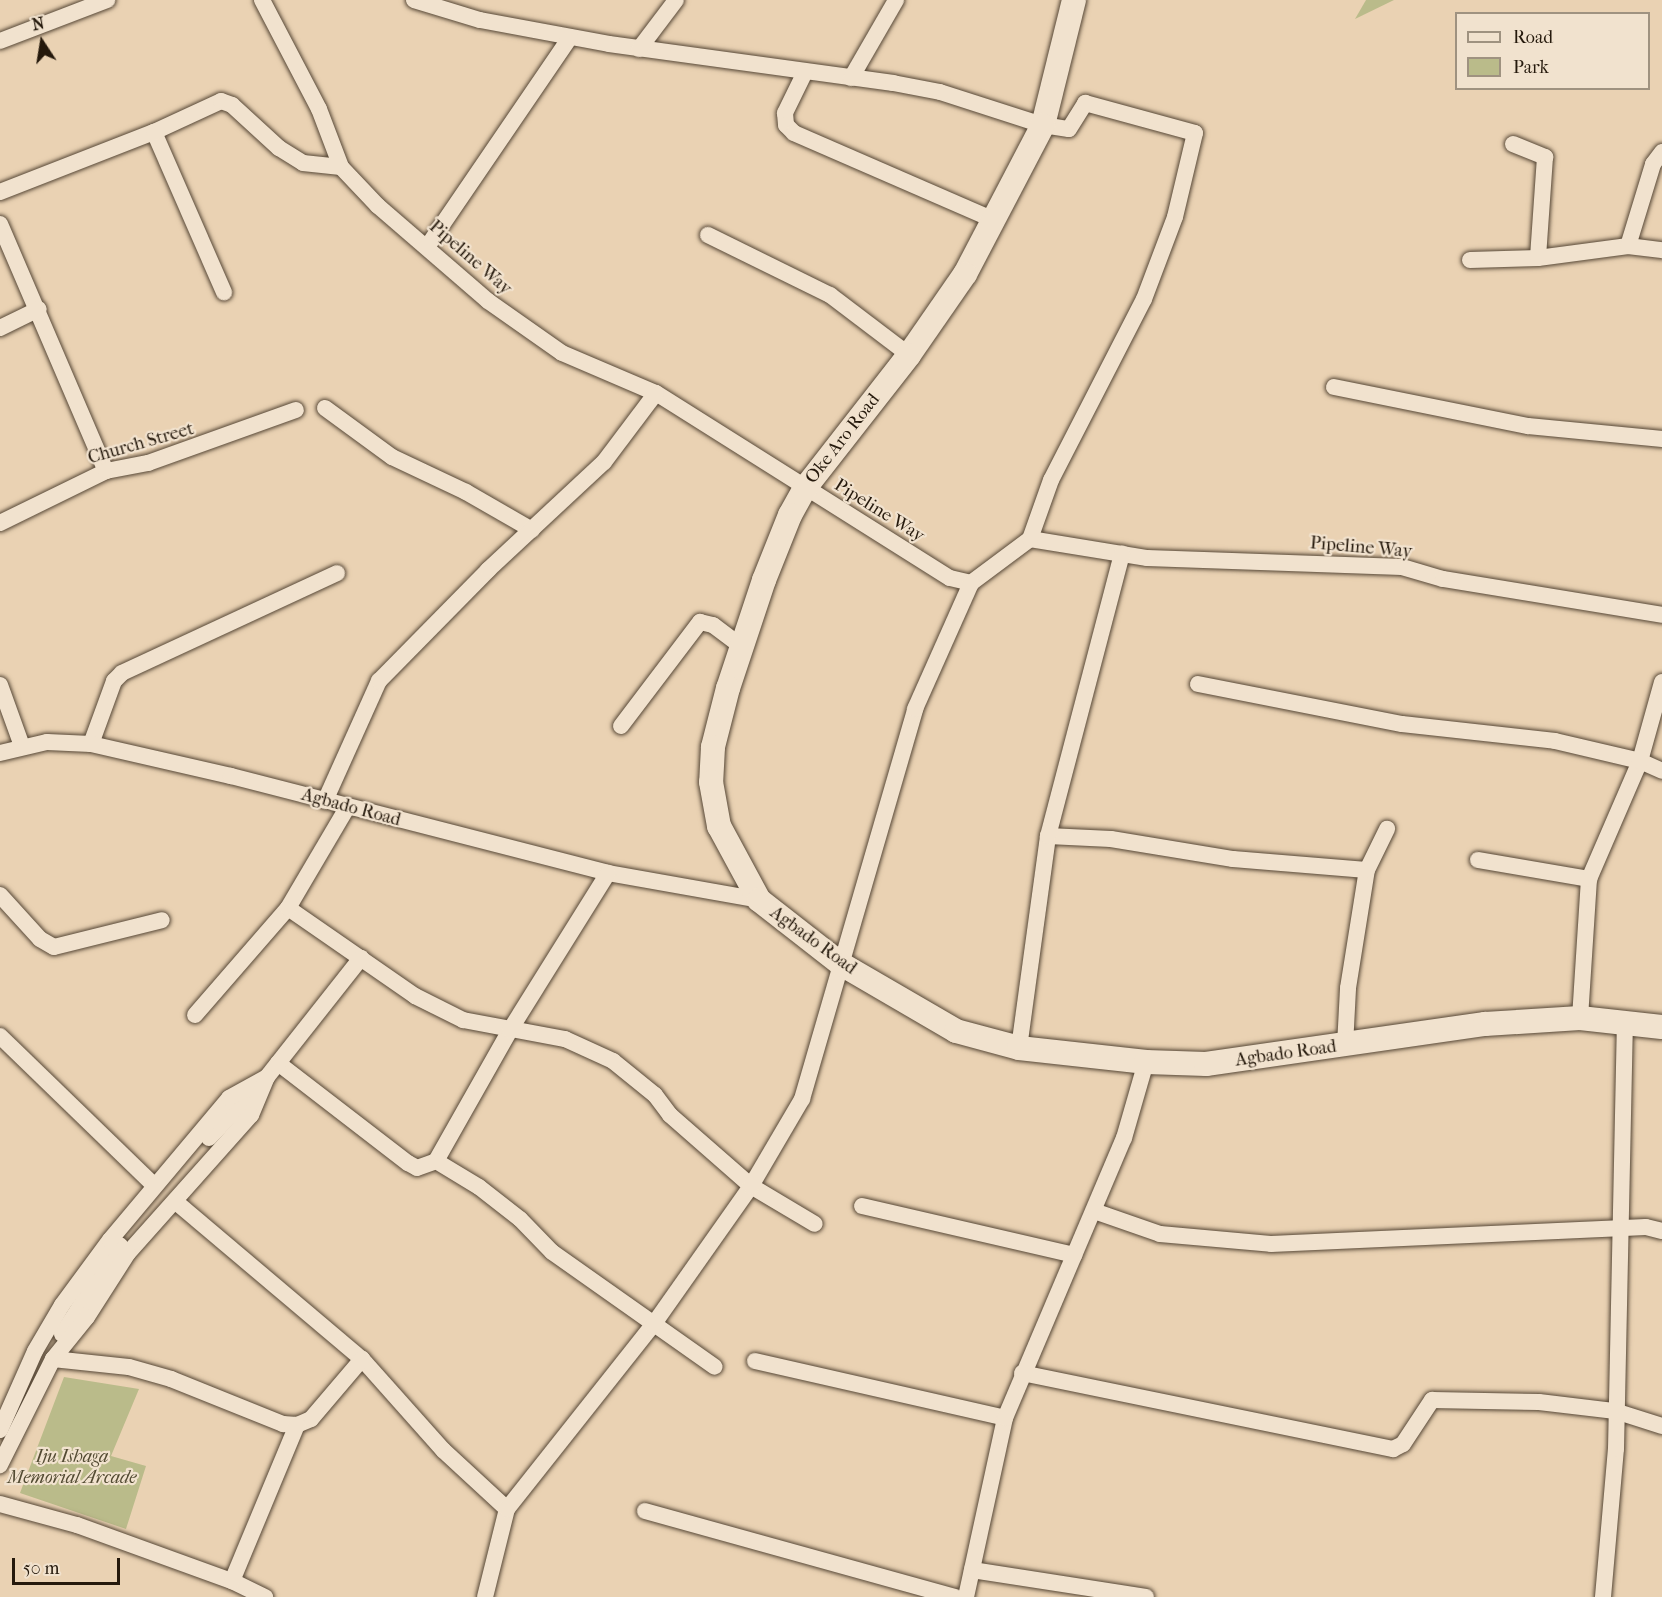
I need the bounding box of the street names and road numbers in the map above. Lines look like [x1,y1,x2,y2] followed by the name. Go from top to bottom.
[424,216,516,300] street label: Pipeline Way
[801,390,885,488] street label: Oke Aro Road
[86,419,196,469] street label: Church Street
[830,475,928,547] street label: Pipeline Way
[1309,533,1413,563] street label: Pipeline Way
[299,784,403,832] street label: Agbado Road
[765,902,861,980] street label: Agbado Road
[1234,1036,1338,1072] street label: Agbado Road

